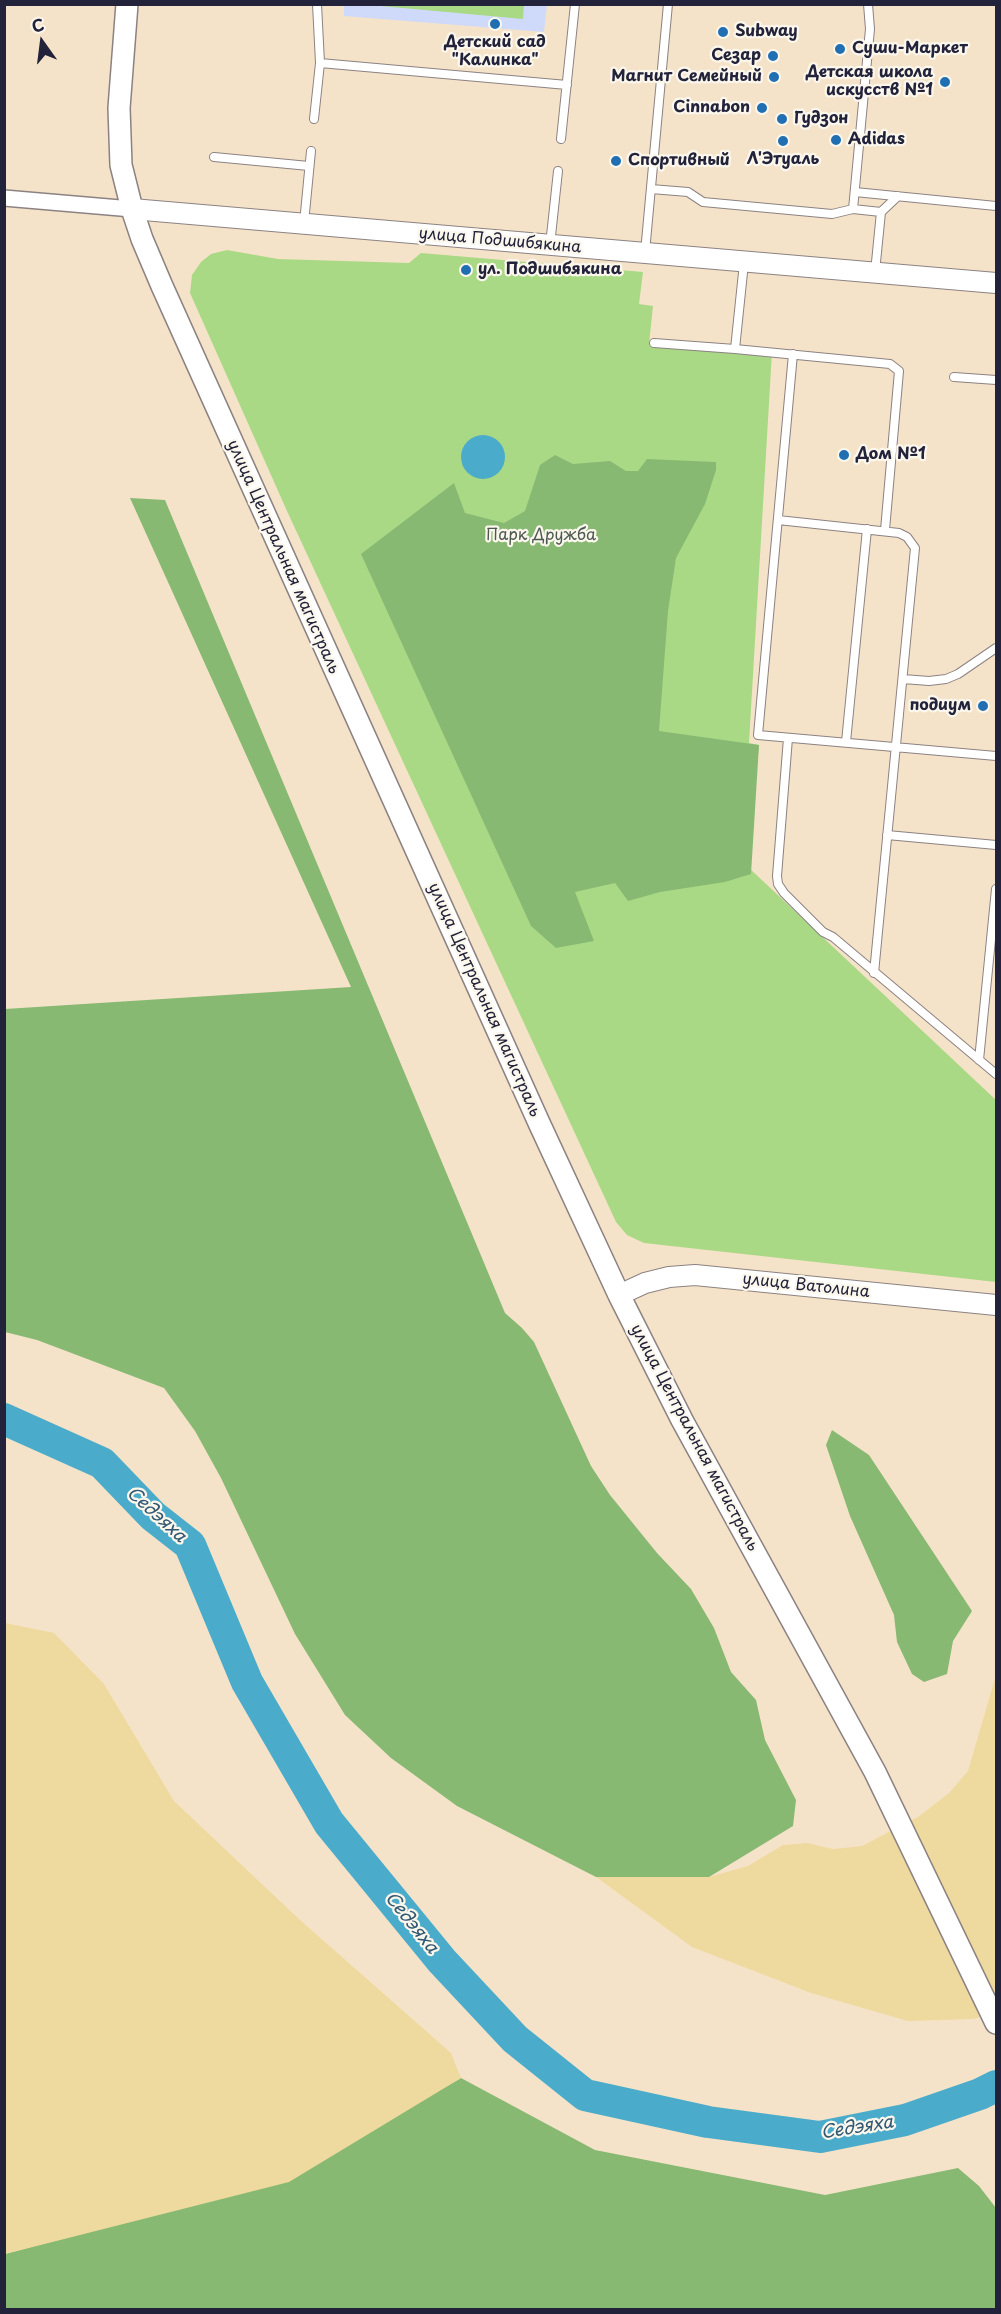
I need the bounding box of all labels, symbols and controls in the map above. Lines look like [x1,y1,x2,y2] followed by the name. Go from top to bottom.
[29,11,46,38] text: С
[12,12,72,72] north arrow
[488,17,502,31] marker: Детский сад "Калинка"
[735,22,798,42] place label: Subway
[716,25,730,39] marker: Subway
[444,33,546,71] place label: Детский сад "Калинка"
[852,39,968,59] place label: Суши-Маркет
[833,42,847,56] marker: Суши-Маркет
[711,46,761,66] place label: Сезар
[766,49,780,63] marker: Сезар
[806,63,933,101] place label: Детская школа искусств №1
[611,67,762,87] place label: Магнит Семейный
[767,70,781,84] marker: Магнит Семейный
[938,75,952,89] marker: Детская школа искусств №1
[673,98,750,118] place label: Cinnabon
[755,101,769,115] marker: Cinnabon
[794,109,848,129] place label: Гудзон
[775,112,789,126] marker: Гудзон
[848,130,905,150] place label: Adidas
[829,133,843,147] marker: Adidas
[776,134,790,148] marker: Л'Этуаль
[747,150,819,170] place label: Л'Этуаль
[628,151,730,171] place label: Спортивный
[609,154,623,168] marker: Спортивный
[418,224,582,258] street label: улица Подшибякина
[478,260,622,280] place label: ул. Подшибякина
[459,263,473,277] marker: ул. Подшибякина
[223,437,343,677] street label: улица Центральная магистраль
[856,445,926,465] place label: Дом №1
[837,448,851,462] marker: Дом №1
[486,526,596,546] park label: Парк Дружба
[910,696,971,716] place label: подиум
[976,699,990,713] marker: подиум
[424,880,544,1120] street label: улица Центральная магистраль
[741,1270,871,1302] street label: улица Ватолина
[626,1321,762,1555] street label: улица Центральная магистраль
[122,1483,190,1547] water label: Седэяха
[380,1888,442,1958] water label: Седэяха
[819,2112,895,2144] water label: Седэяха

